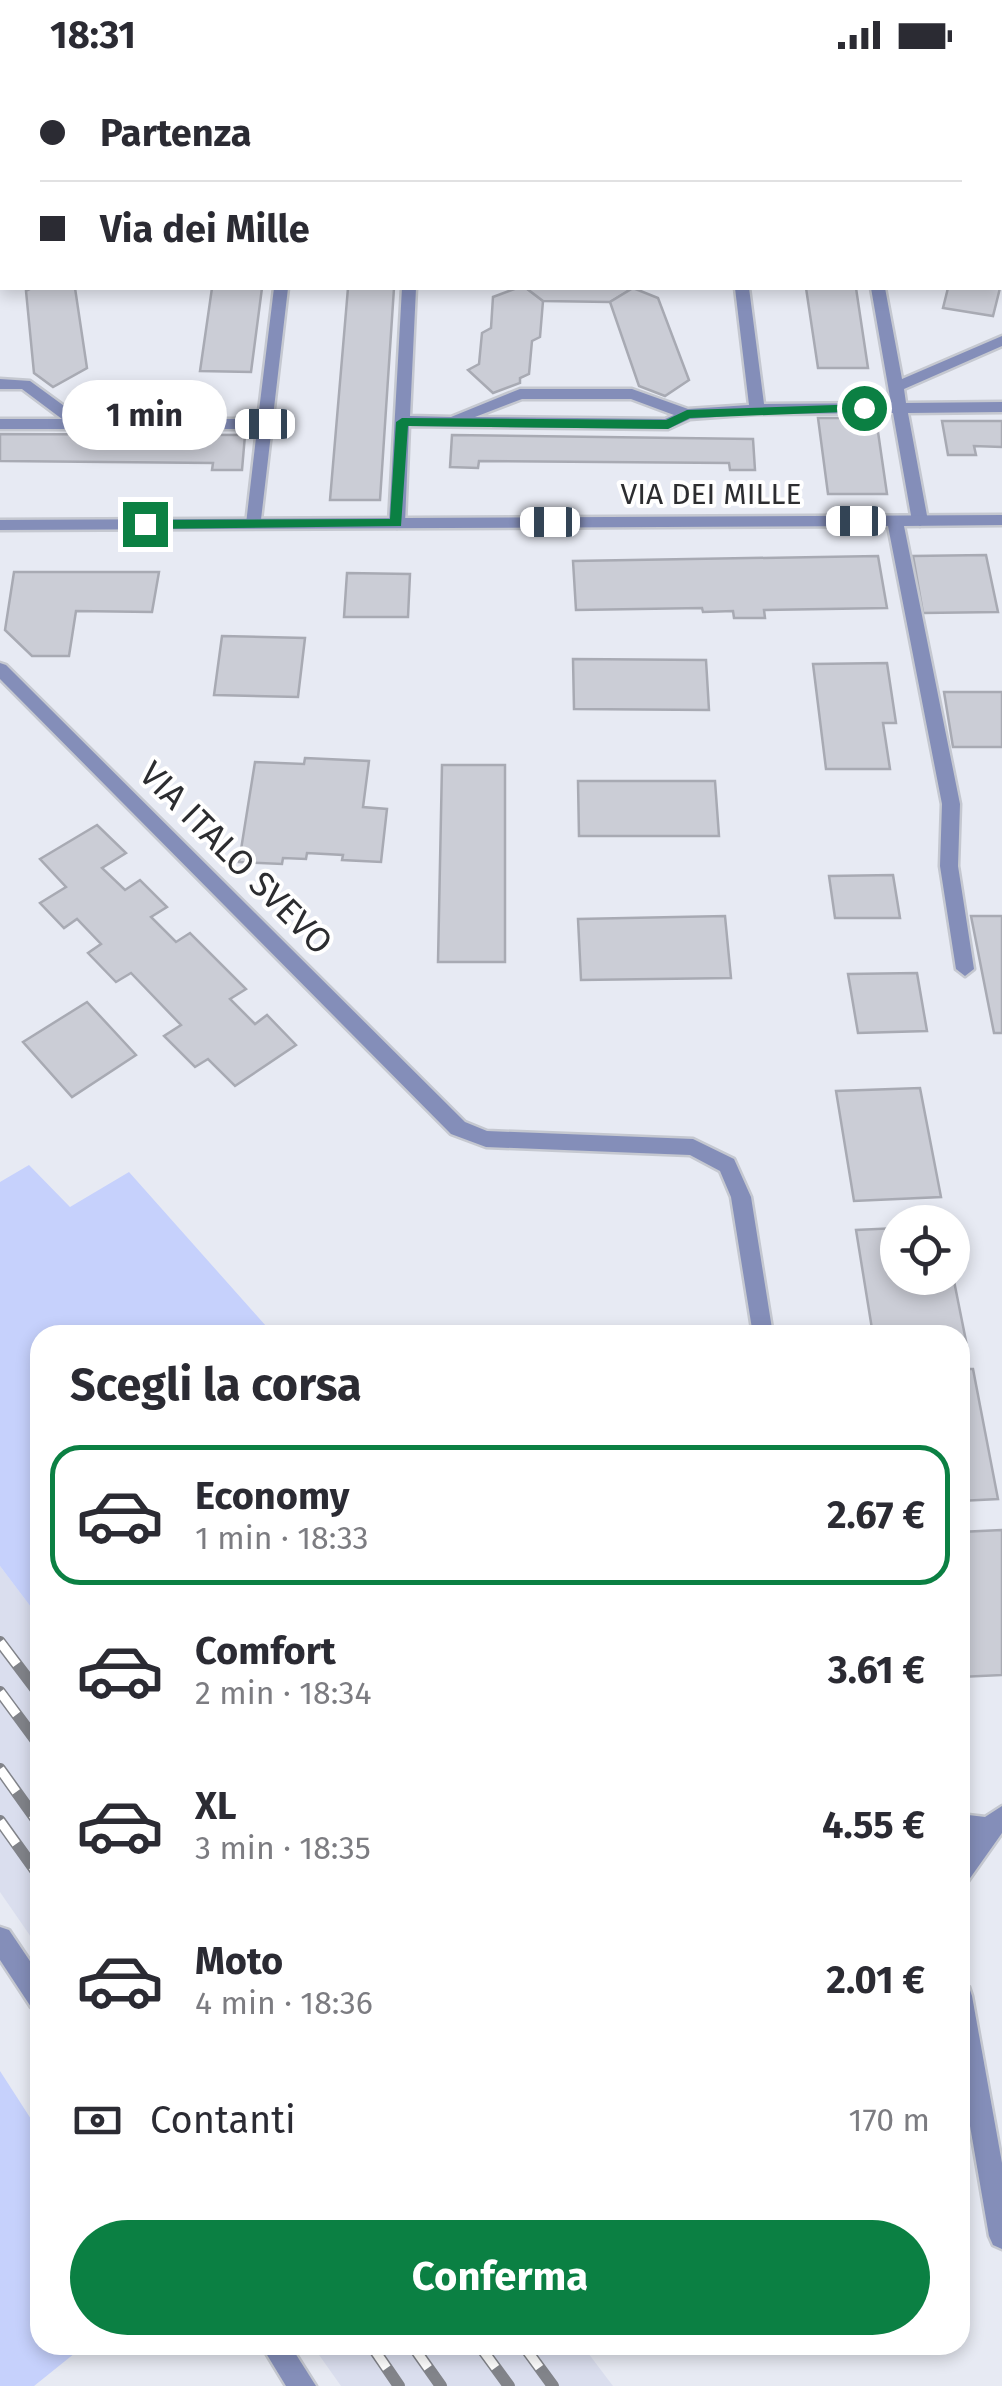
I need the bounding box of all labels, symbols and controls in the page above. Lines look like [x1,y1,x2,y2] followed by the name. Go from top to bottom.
[50,12,136,58] text: 18:31
[100,110,251,156] text: Partenza
[100,206,310,252] text: Via dei Mille
[62,379,228,449] callout: 1 min
[842,386,887,431] route start
[106,396,183,434] text: 1 min
[235,409,295,439] car
[621,476,801,512] street label: VIA DEI MILLE
[123,502,168,547] route end
[826,506,886,536] car
[520,507,580,537] car
[131,753,341,963] street label: VIA ITALO SVEVO
[880,1205,970,1295] map controls
[880,1205,970,1295] button: locate
[70,1358,362,1412] text: Scegli la corsa
[75,1470,165,1560] icon: car
[195,1473,350,1519] text: Economy
[827,1492,925,1538] text: 2.67 €
[195,1519,369,1557] text: 1 min · 18:33
[75,1625,165,1715] icon: car
[195,1628,336,1674] text: Comfort
[828,1647,925,1693] text: 3.61 €
[195,1674,371,1712] text: 2 min · 18:34
[75,1780,165,1870] icon: car
[195,1783,237,1829] text: XL
[822,1802,925,1848] text: 4.55 €
[195,1829,371,1867] text: 3 min · 18:35
[75,1935,165,2025] icon: car
[195,1938,283,1984] text: Moto
[826,1957,925,2003] text: 2.01 €
[195,1984,373,2022] text: 4 min · 18:36
[70,2093,125,2148] icon: cash
[150,2097,296,2143] text: Contanti
[849,2101,930,2139] text: 170 m
[70,2220,930,2335] button: Conferma

